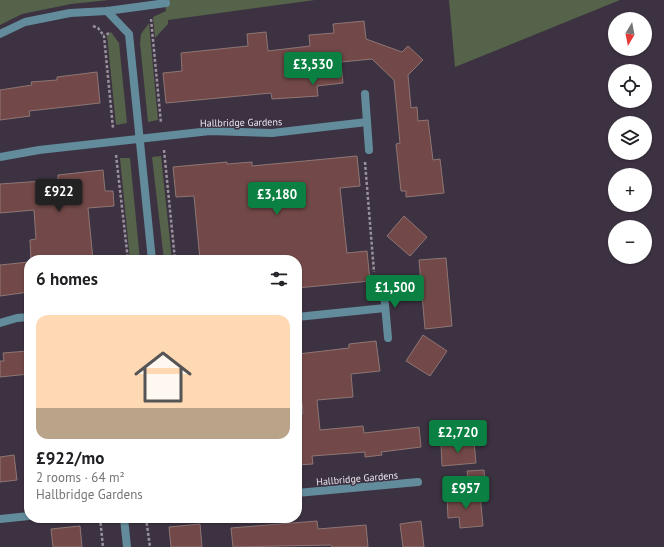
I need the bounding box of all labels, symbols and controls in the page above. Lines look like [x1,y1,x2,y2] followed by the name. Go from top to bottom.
[608,12,652,56] north arrow
[608,12,652,264] map controls
[280,52,346,86] pin: £3,530
[293,56,333,73] text: £3,530
[608,64,652,108] button: locate
[200,115,282,130] street label: Hallbridge Gardens
[608,116,652,160] button: layers
[608,168,652,212] button: +
[35,179,83,213] pin: £922
[244,182,310,216] pin: £3,180
[44,183,74,200] text: £922
[257,186,297,203] text: £3,180
[608,220,652,264] button: −
[36,268,98,290] text: 6 homes
[268,268,290,290] icon: filters
[362,275,428,309] pin: £1,500
[375,279,415,296] text: £1,500
[127,341,199,413] icon: home
[425,420,491,454] pin: £2,720
[438,424,478,441] text: £2,720
[36,447,104,469] text: £922/mo
[316,468,399,489] street label: Hallbridge Gardens
[36,469,125,486] text: 2 rooms · 64 m²
[442,476,490,510] pin: £957
[451,480,481,497] text: £957
[36,486,143,503] text: Hallbridge Gardens

